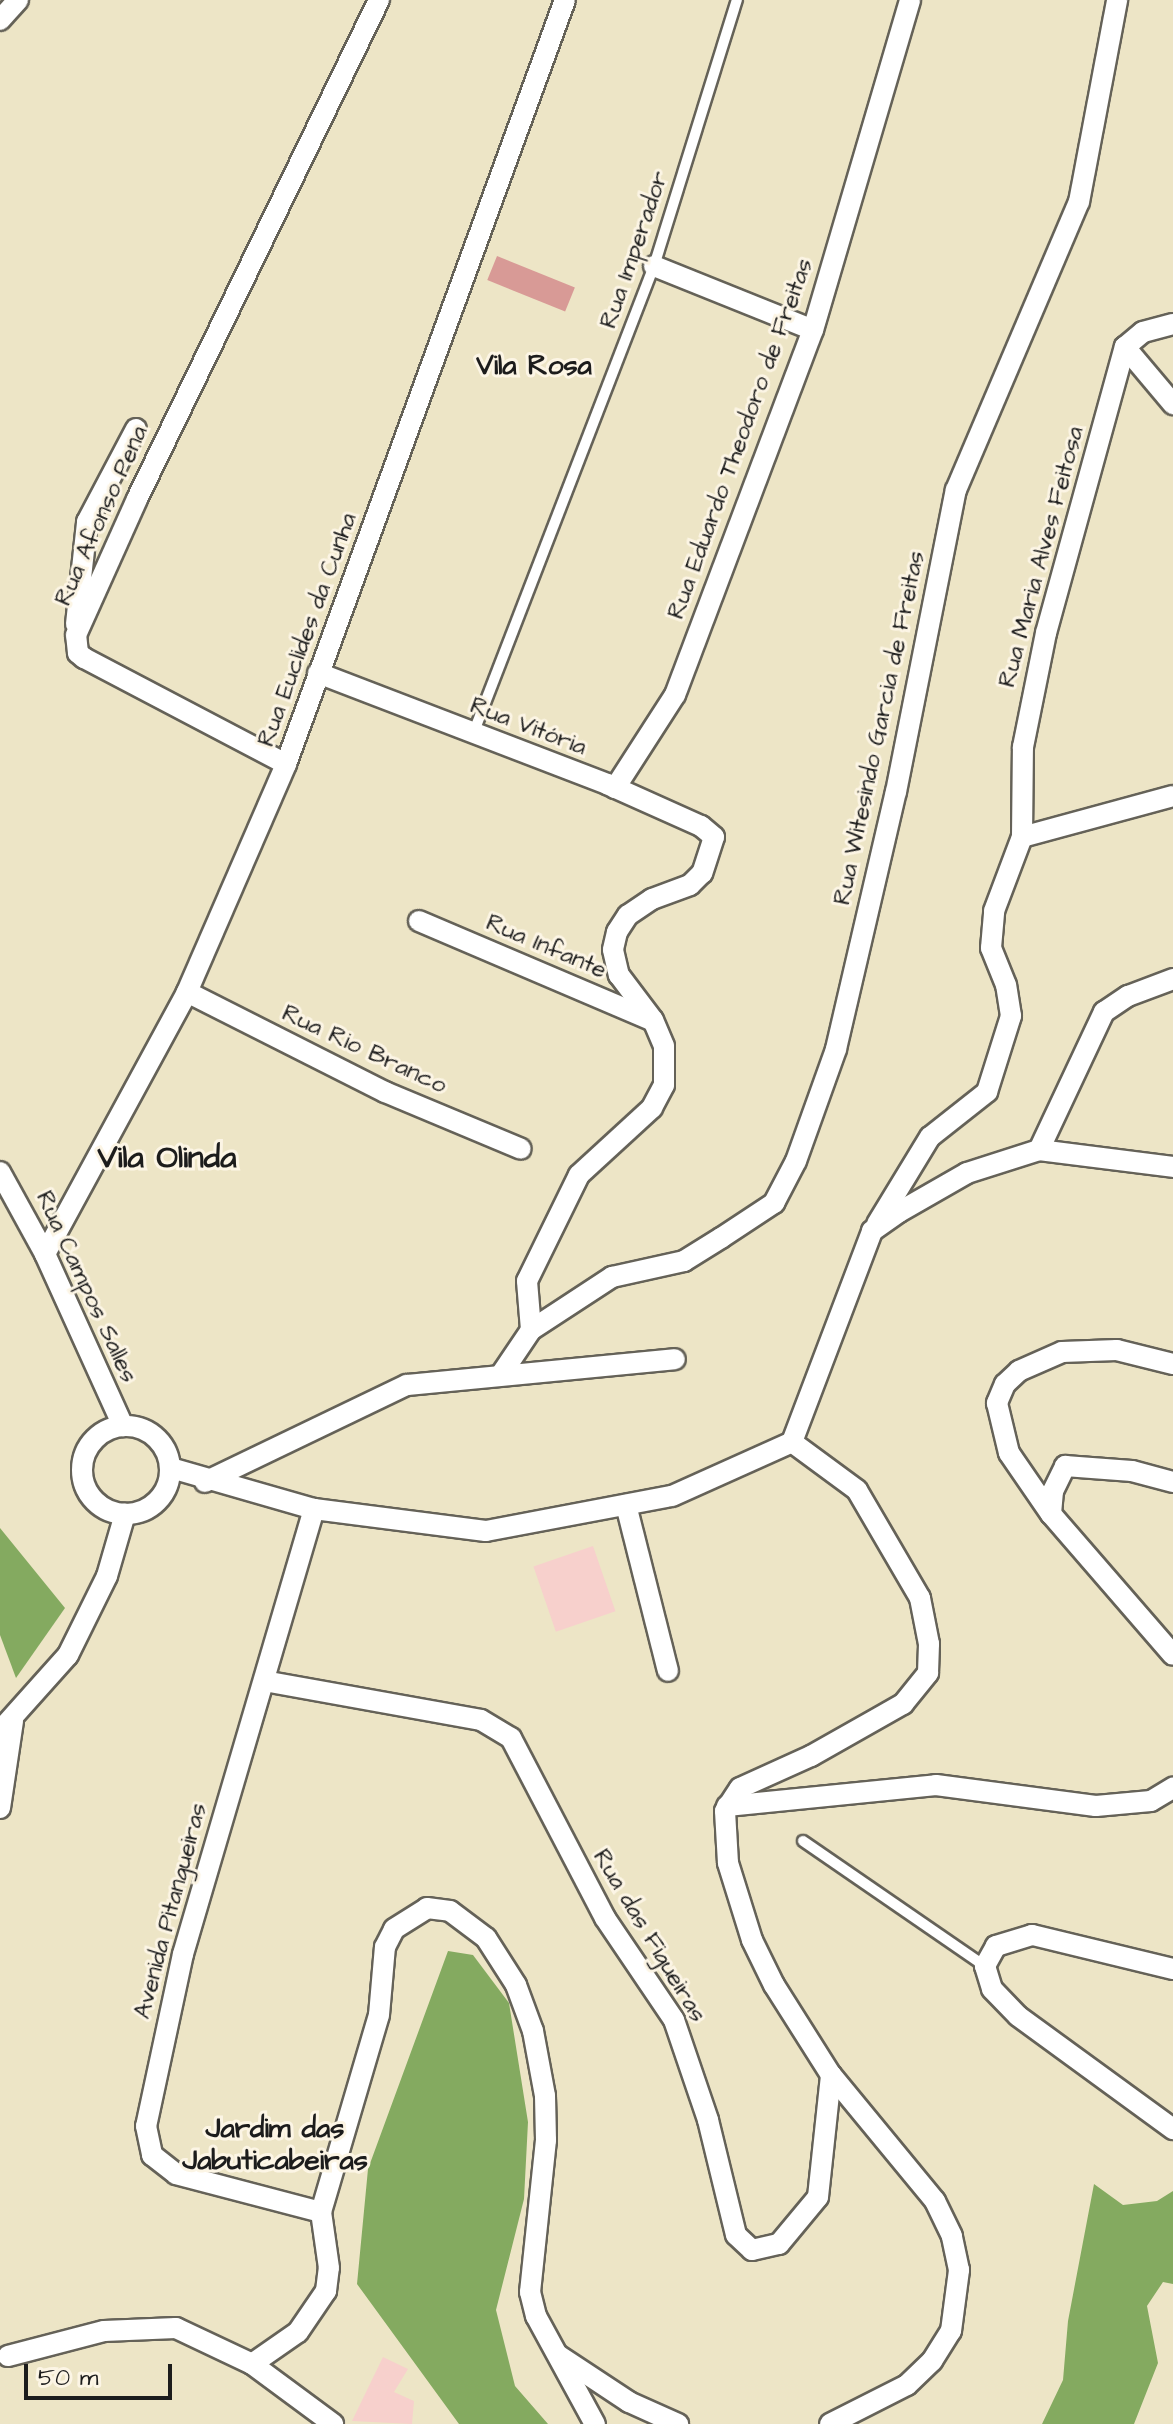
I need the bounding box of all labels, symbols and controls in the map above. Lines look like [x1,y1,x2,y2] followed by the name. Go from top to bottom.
[595,168,675,332] street label: Rua Imperador
[662,255,820,623] street label: Rua Eduardo Theodoro de Freitas
[476,349,592,383] district label: Vila Rosa
[49,422,155,610] street label: Rua Afonso Pena
[993,423,1091,691] street label: Rua Maria Alves Feitosa
[252,509,364,751] street label: Rua Euclides da Cunha
[828,548,932,908] street label: Rua Witesindo Garcia de Freitas
[466,692,590,762] street label: Rua Vitória
[482,909,610,985] street label: Rua Infante
[277,999,451,1101] street label: Rua Rio Branco
[97,1139,237,1177] district label: Vila Olinda
[29,1187,143,1387] street label: Rua Campos Salles
[128,1800,214,2022] street label: Avenida Pitangueiras
[586,1844,712,2028] street label: Rua das Figueiras
[182,2112,368,2178] district label: Jardim das Jabuticabeiras
[28,2348,176,2398] scale bar
[38,2361,98,2395] text: 50 m

